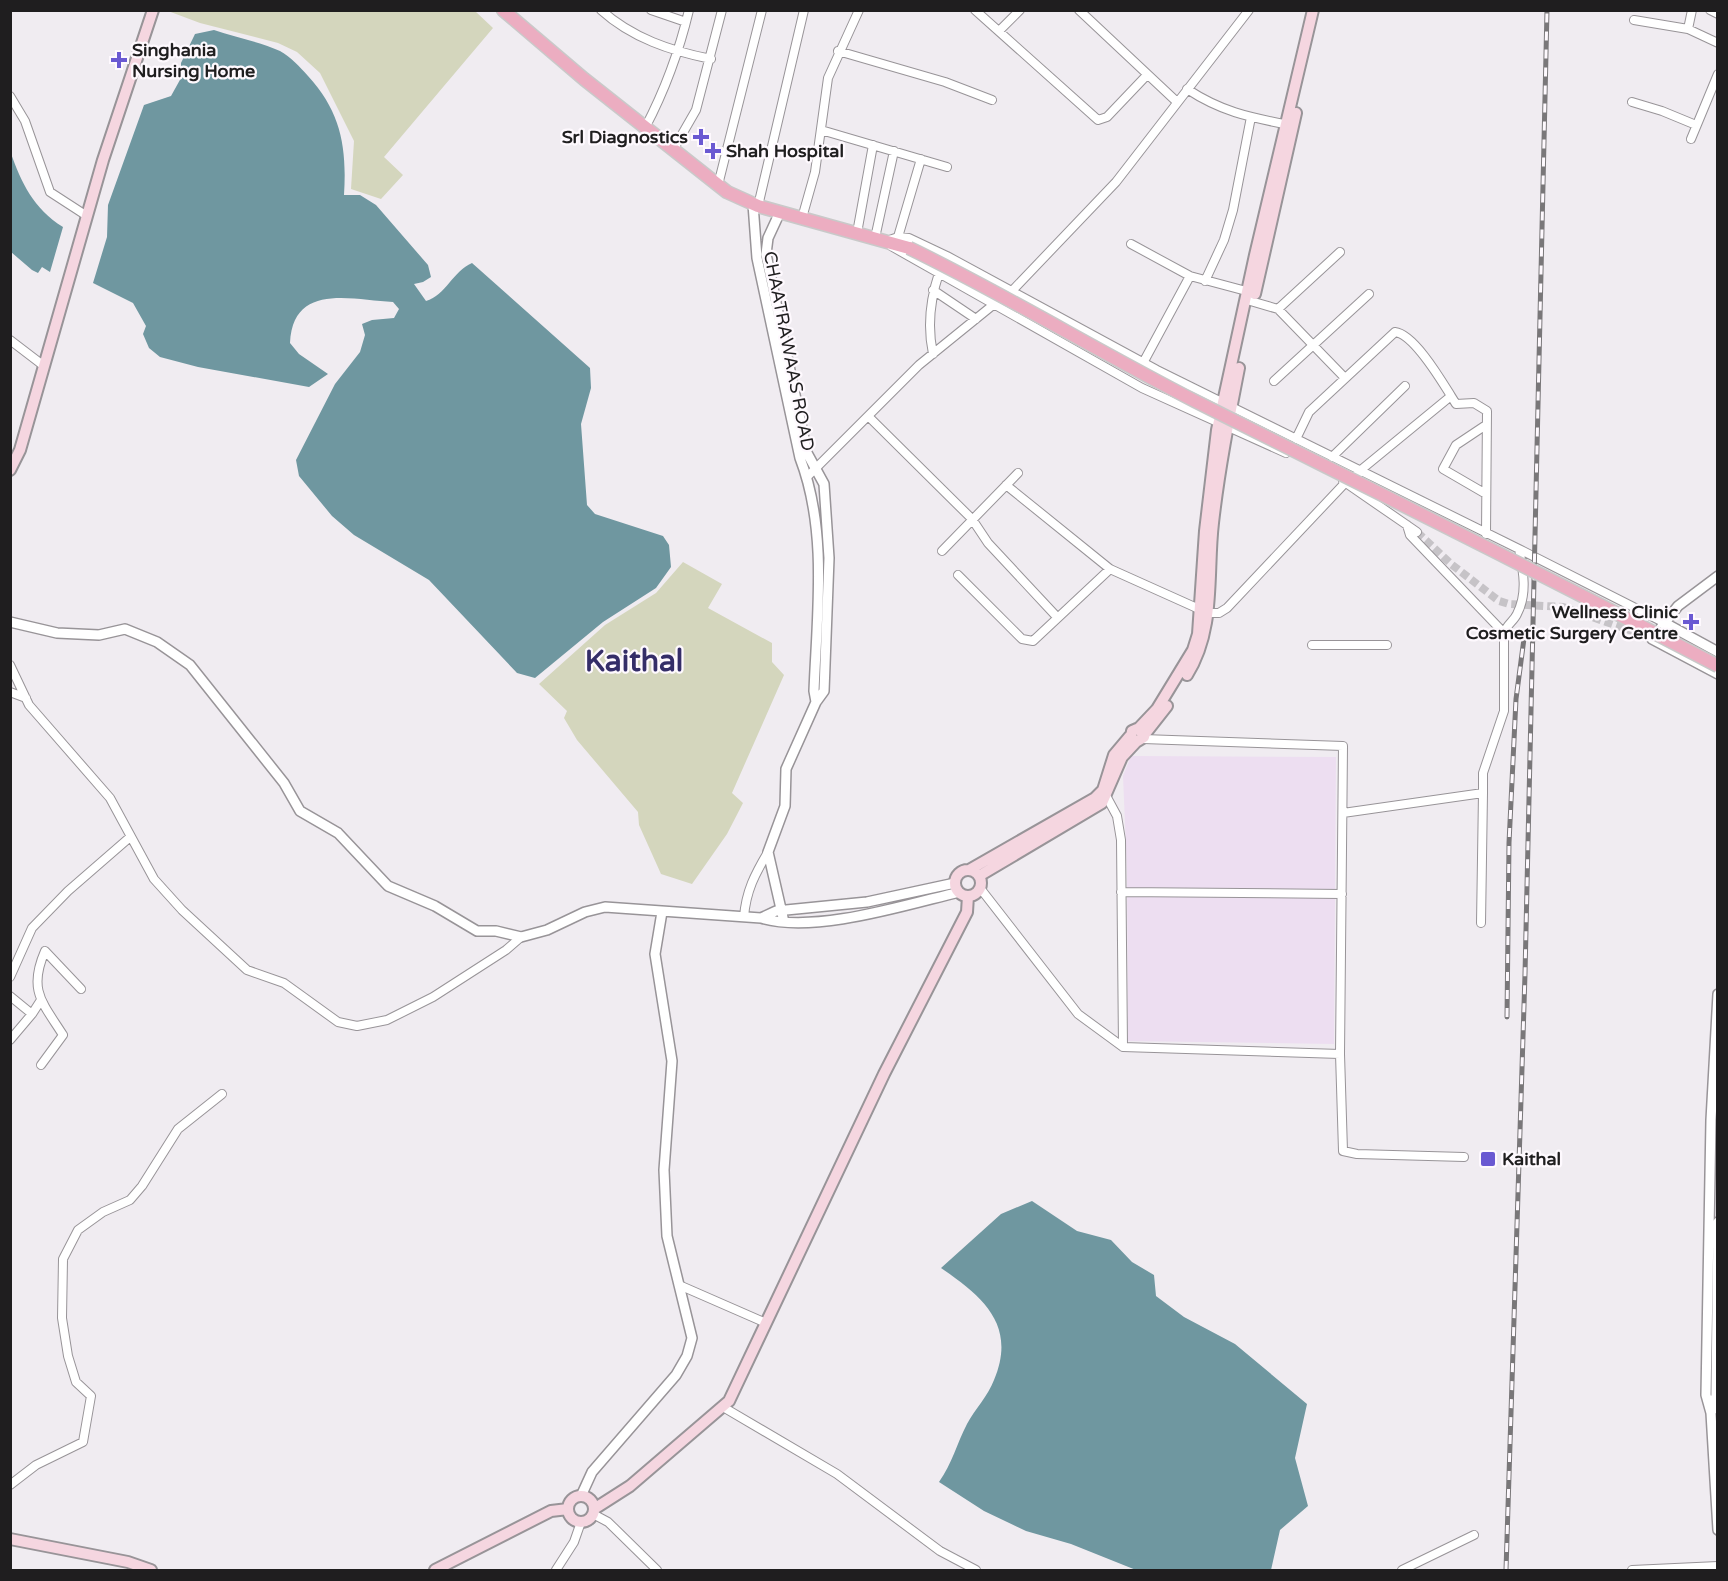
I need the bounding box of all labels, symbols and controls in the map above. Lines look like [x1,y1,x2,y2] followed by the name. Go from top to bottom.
[132,39,255,82] place label: Singhania Nursing Home
[110,51,128,69] marker: Singhania Nursing Home
[562,126,688,148] place label: Srl Diagnostics
[692,128,710,146] marker: Srl Diagnostics
[726,140,844,162] place label: Shah Hospital
[704,142,722,160] marker: Shah Hospital
[759,249,819,453] street label: CHAATRAWAAS ROAD
[1466,601,1678,644] place label: Wellness Clinic Cosmetic Surgery Centre
[1682,613,1700,631] marker: Wellness Clinic Cosmetic Surgery Centre
[585,643,683,680] district label: Kaithal
[1502,1148,1561,1170] place label: Kaithal
[1479,1150,1497,1168] marker: Kaithal

